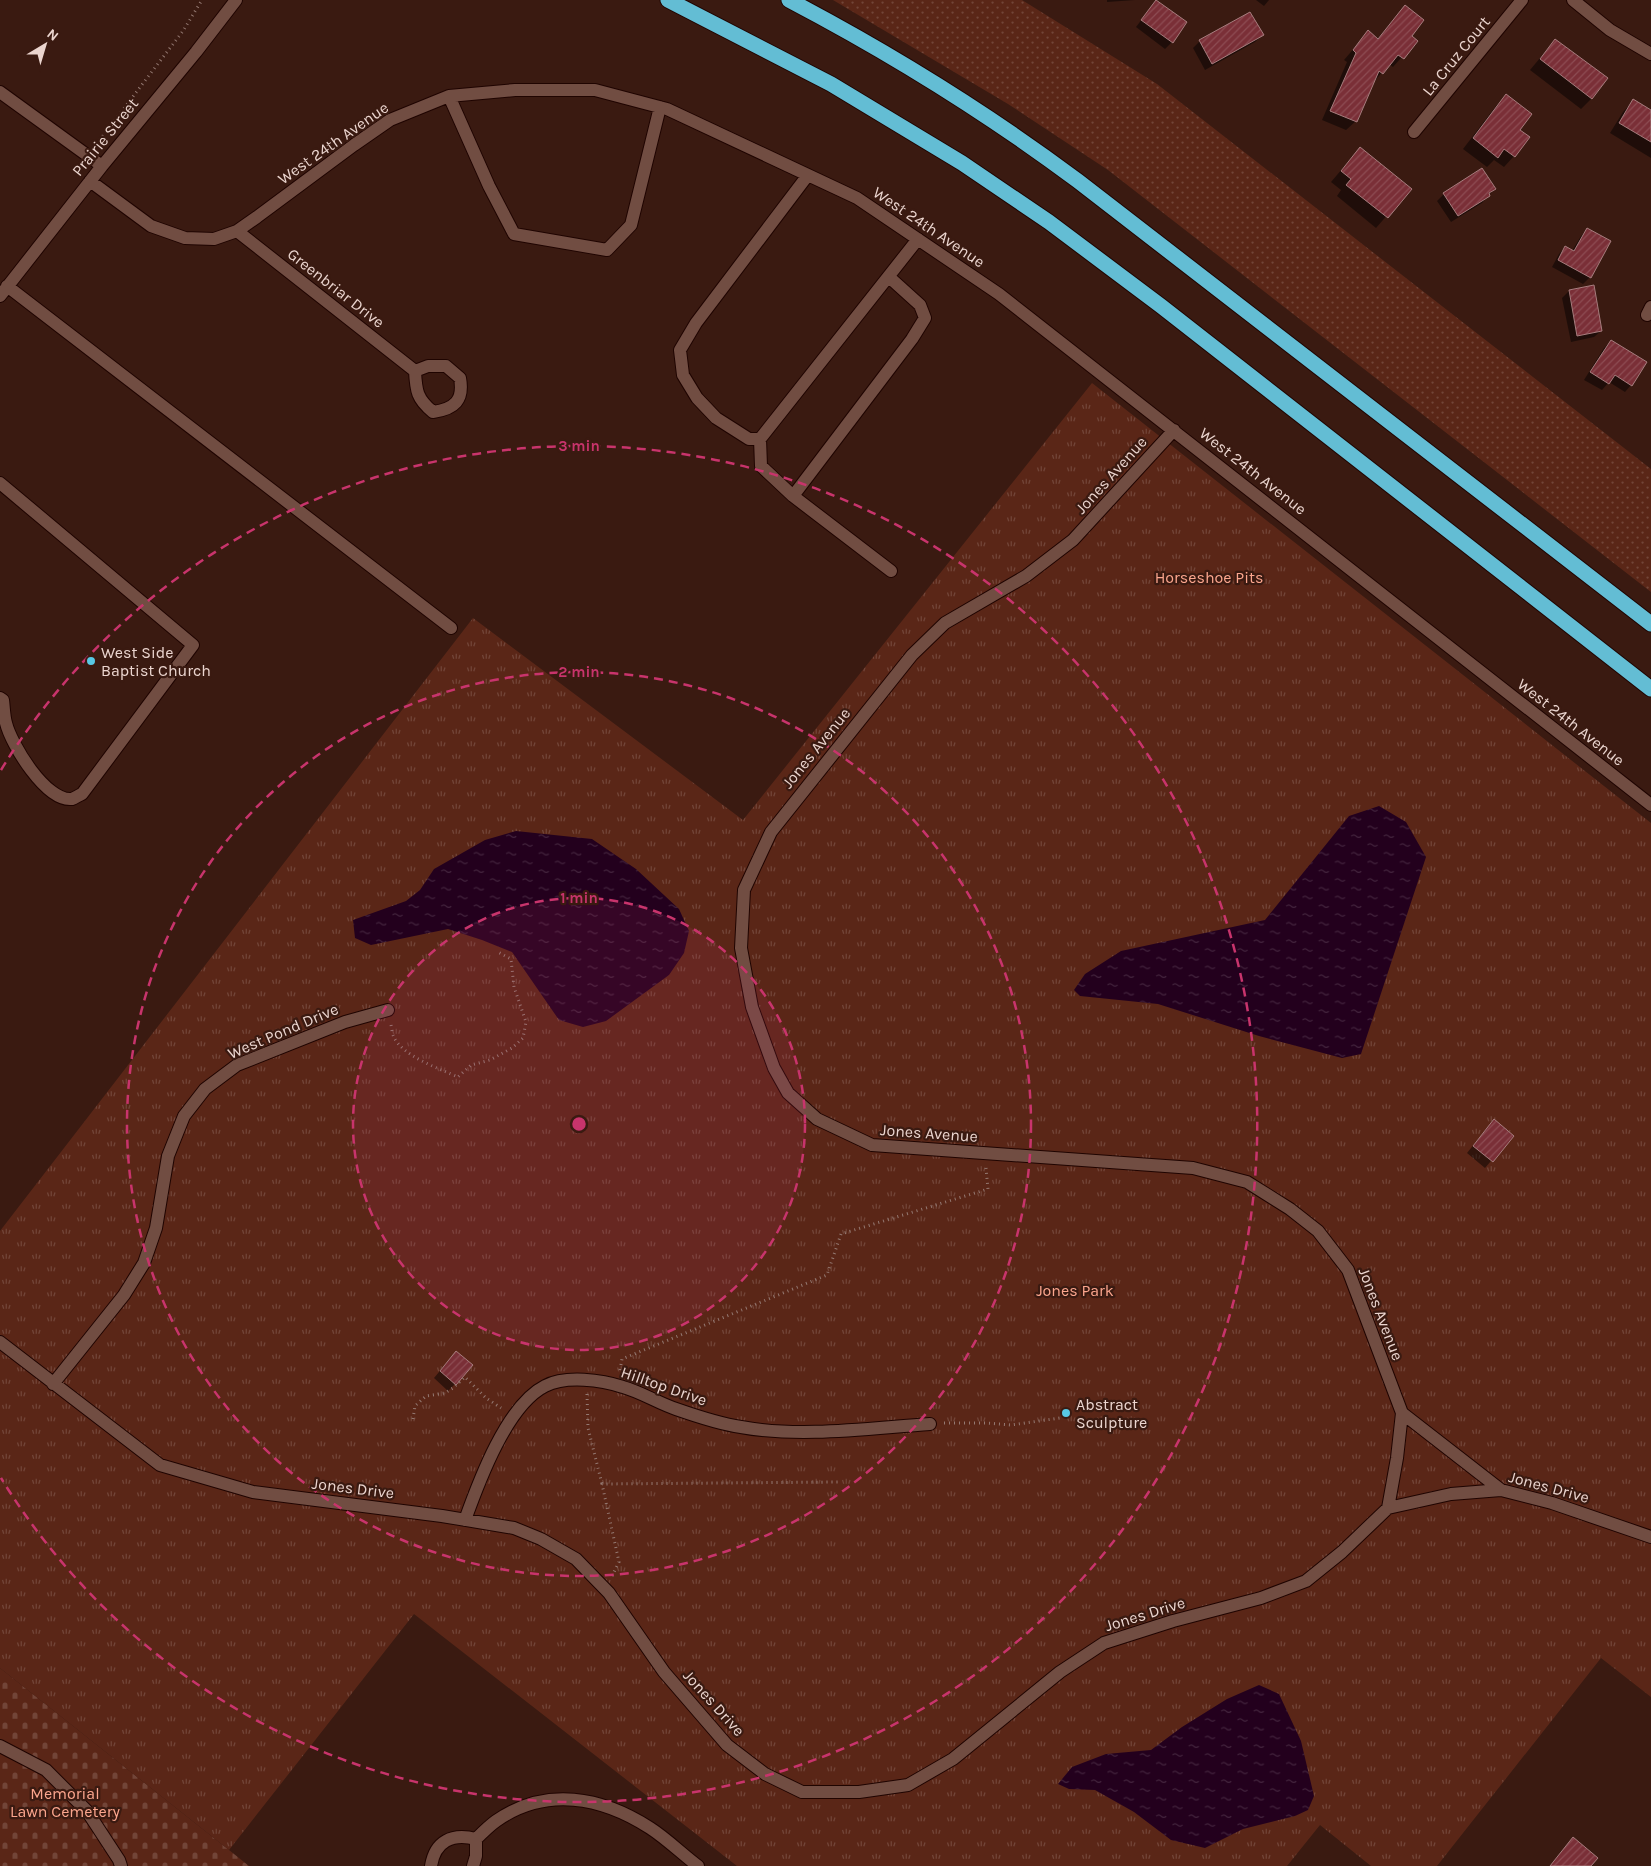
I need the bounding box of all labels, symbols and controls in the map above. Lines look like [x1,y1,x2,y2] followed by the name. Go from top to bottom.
[1418,12,1494,100] street label: La Cruz Court
[20,20,70,70] north arrow
[44,25,62,45] text: N
[68,94,142,180] street label: Prairie Street
[274,98,392,188] street label: West 24th Avenue
[870,183,988,271] street label: West 24th Avenue
[284,244,388,332] street label: Greenbriar Drive
[1196,423,1310,519] street label: West 24th Avenue
[1071,432,1151,518] street label: Jones Avenue
[558,437,600,455] text: 3 min
[1155,568,1263,587] park label: Horseshoe Pits
[101,643,211,680] place label: West Side Baptist Church
[85,655,97,667] marker: West Side Baptist Church
[558,663,600,681] text: 2 min
[1514,674,1628,770] street label: West 24th Avenue
[778,704,854,792] street label: Jones Avenue
[560,889,598,907] text: 1 min
[225,999,341,1063] street label: West Pond Drive
[570,1115,588,1133] centre of rings
[879,1120,979,1146] street label: Jones Avenue
[1355,1265,1407,1363] street label: Jones Avenue
[1036,1281,1114,1300] park label: Jones Park
[618,1362,710,1410] street label: Hilltop Drive
[1076,1395,1147,1432] place label: Abstract Sculpture
[1060,1407,1072,1419] marker: Abstract Sculpture
[1507,1467,1591,1507] street label: Jones Drive
[311,1474,395,1502] street label: Jones Drive
[1103,1593,1187,1635] street label: Jones Drive
[679,1666,749,1740] street label: Jones Drive
[10,1784,121,1821] park label: Memorial Lawn Cemetery

